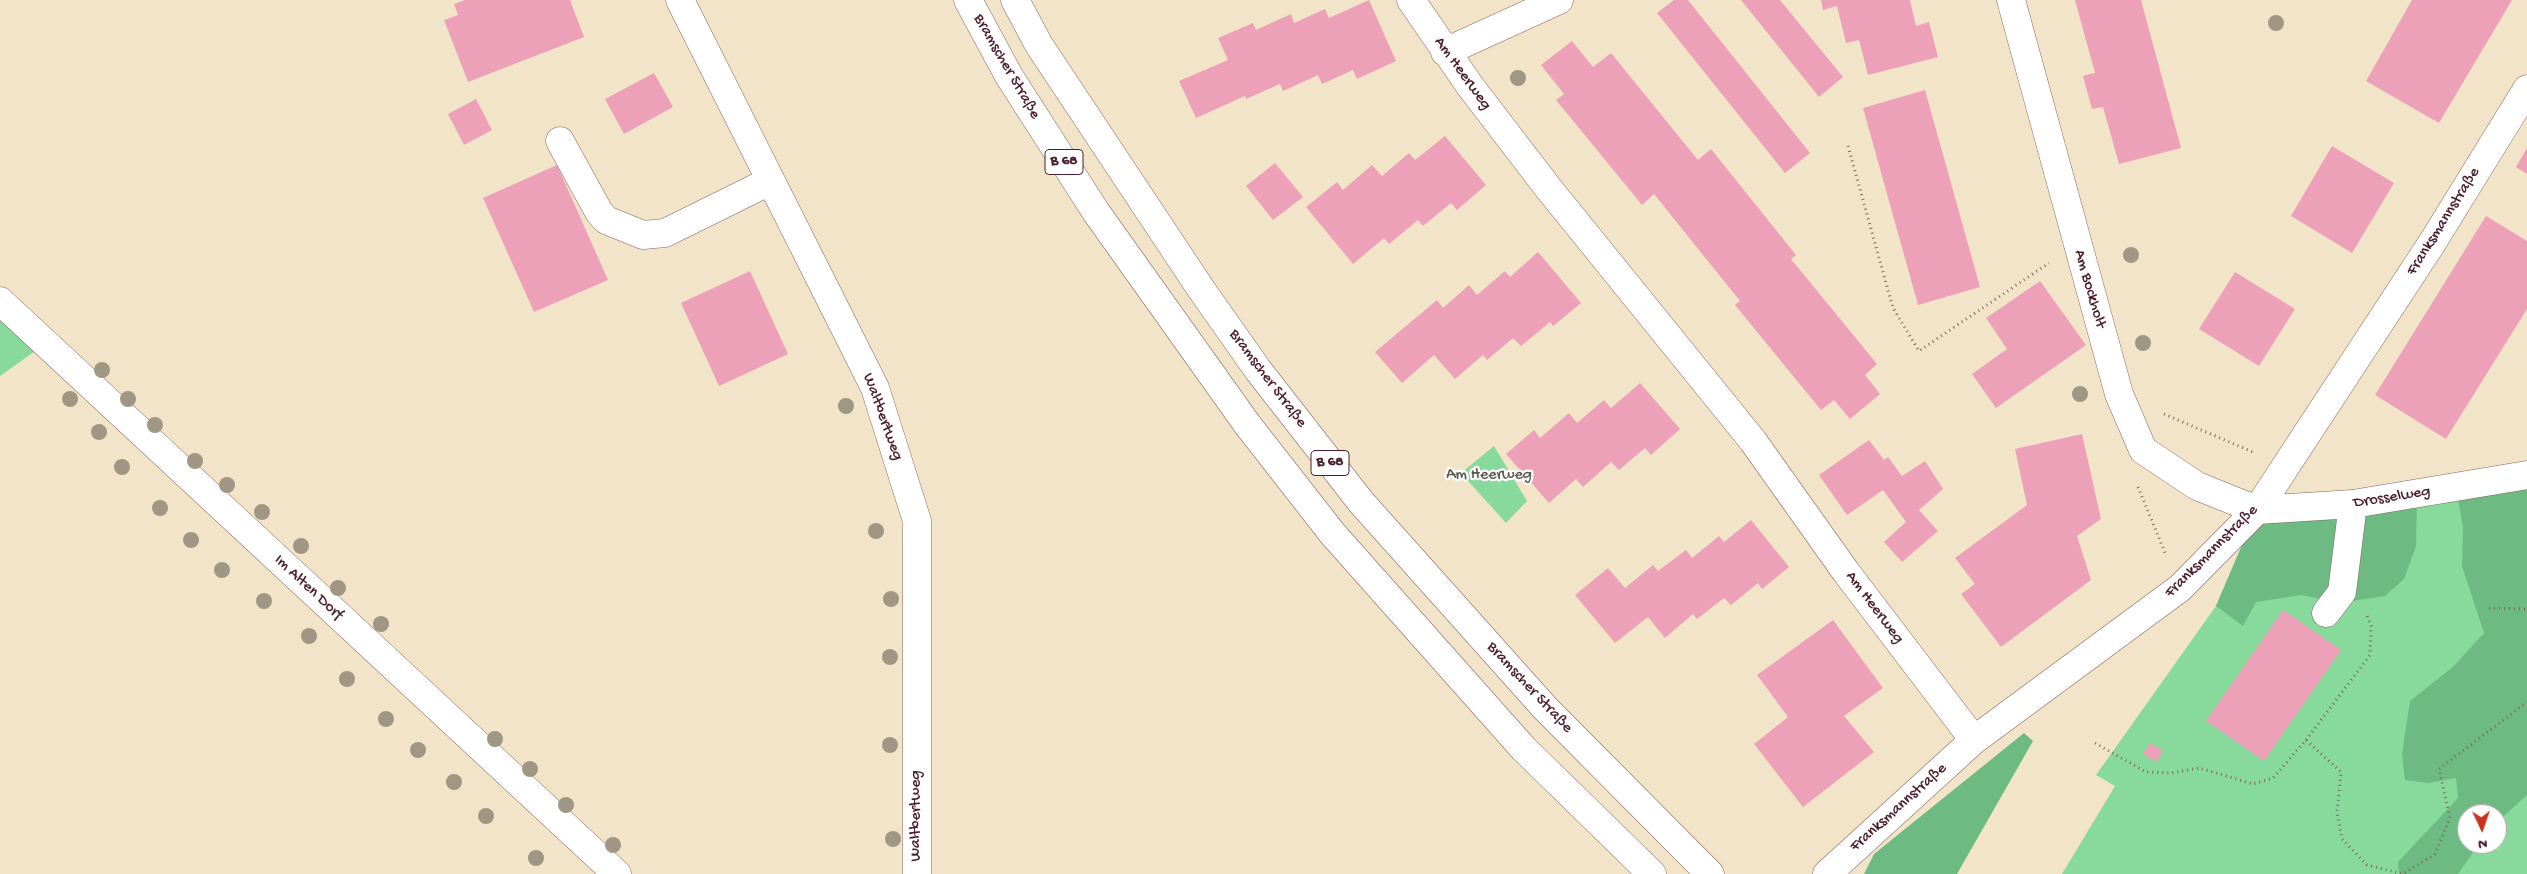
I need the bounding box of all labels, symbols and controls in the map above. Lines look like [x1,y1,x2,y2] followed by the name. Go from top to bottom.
[968,11,1044,123] street label: Bramscher Straße
[1429,34,1495,114] street label: Am Heerweg
[1045,150,1083,174] road number: B 68
[2403,164,2485,280] street label: Franksmannstraße
[2069,248,2109,330] street label: Am Bockholt
[1224,326,1310,432] street label: Bramscher Straße
[857,371,907,463] street label: Waltbertweg
[1311,450,1349,476] road number: B 68
[1446,466,1532,486] park label: Am Heerweg
[2352,482,2432,514] street label: Drosselweg
[2161,501,2263,603] street label: Franksmannstraße
[269,551,347,625] street label: Im Alten Dorf
[1841,568,1907,648] street label: Am Heerweg
[1482,638,1576,738] street label: Bramscher Straße
[1847,759,1951,857] street label: Franksmannstraße
[907,770,927,862] street label: Waltbertweg
[2457,804,2507,854] north arrow
[2478,835,2488,852] text: N

